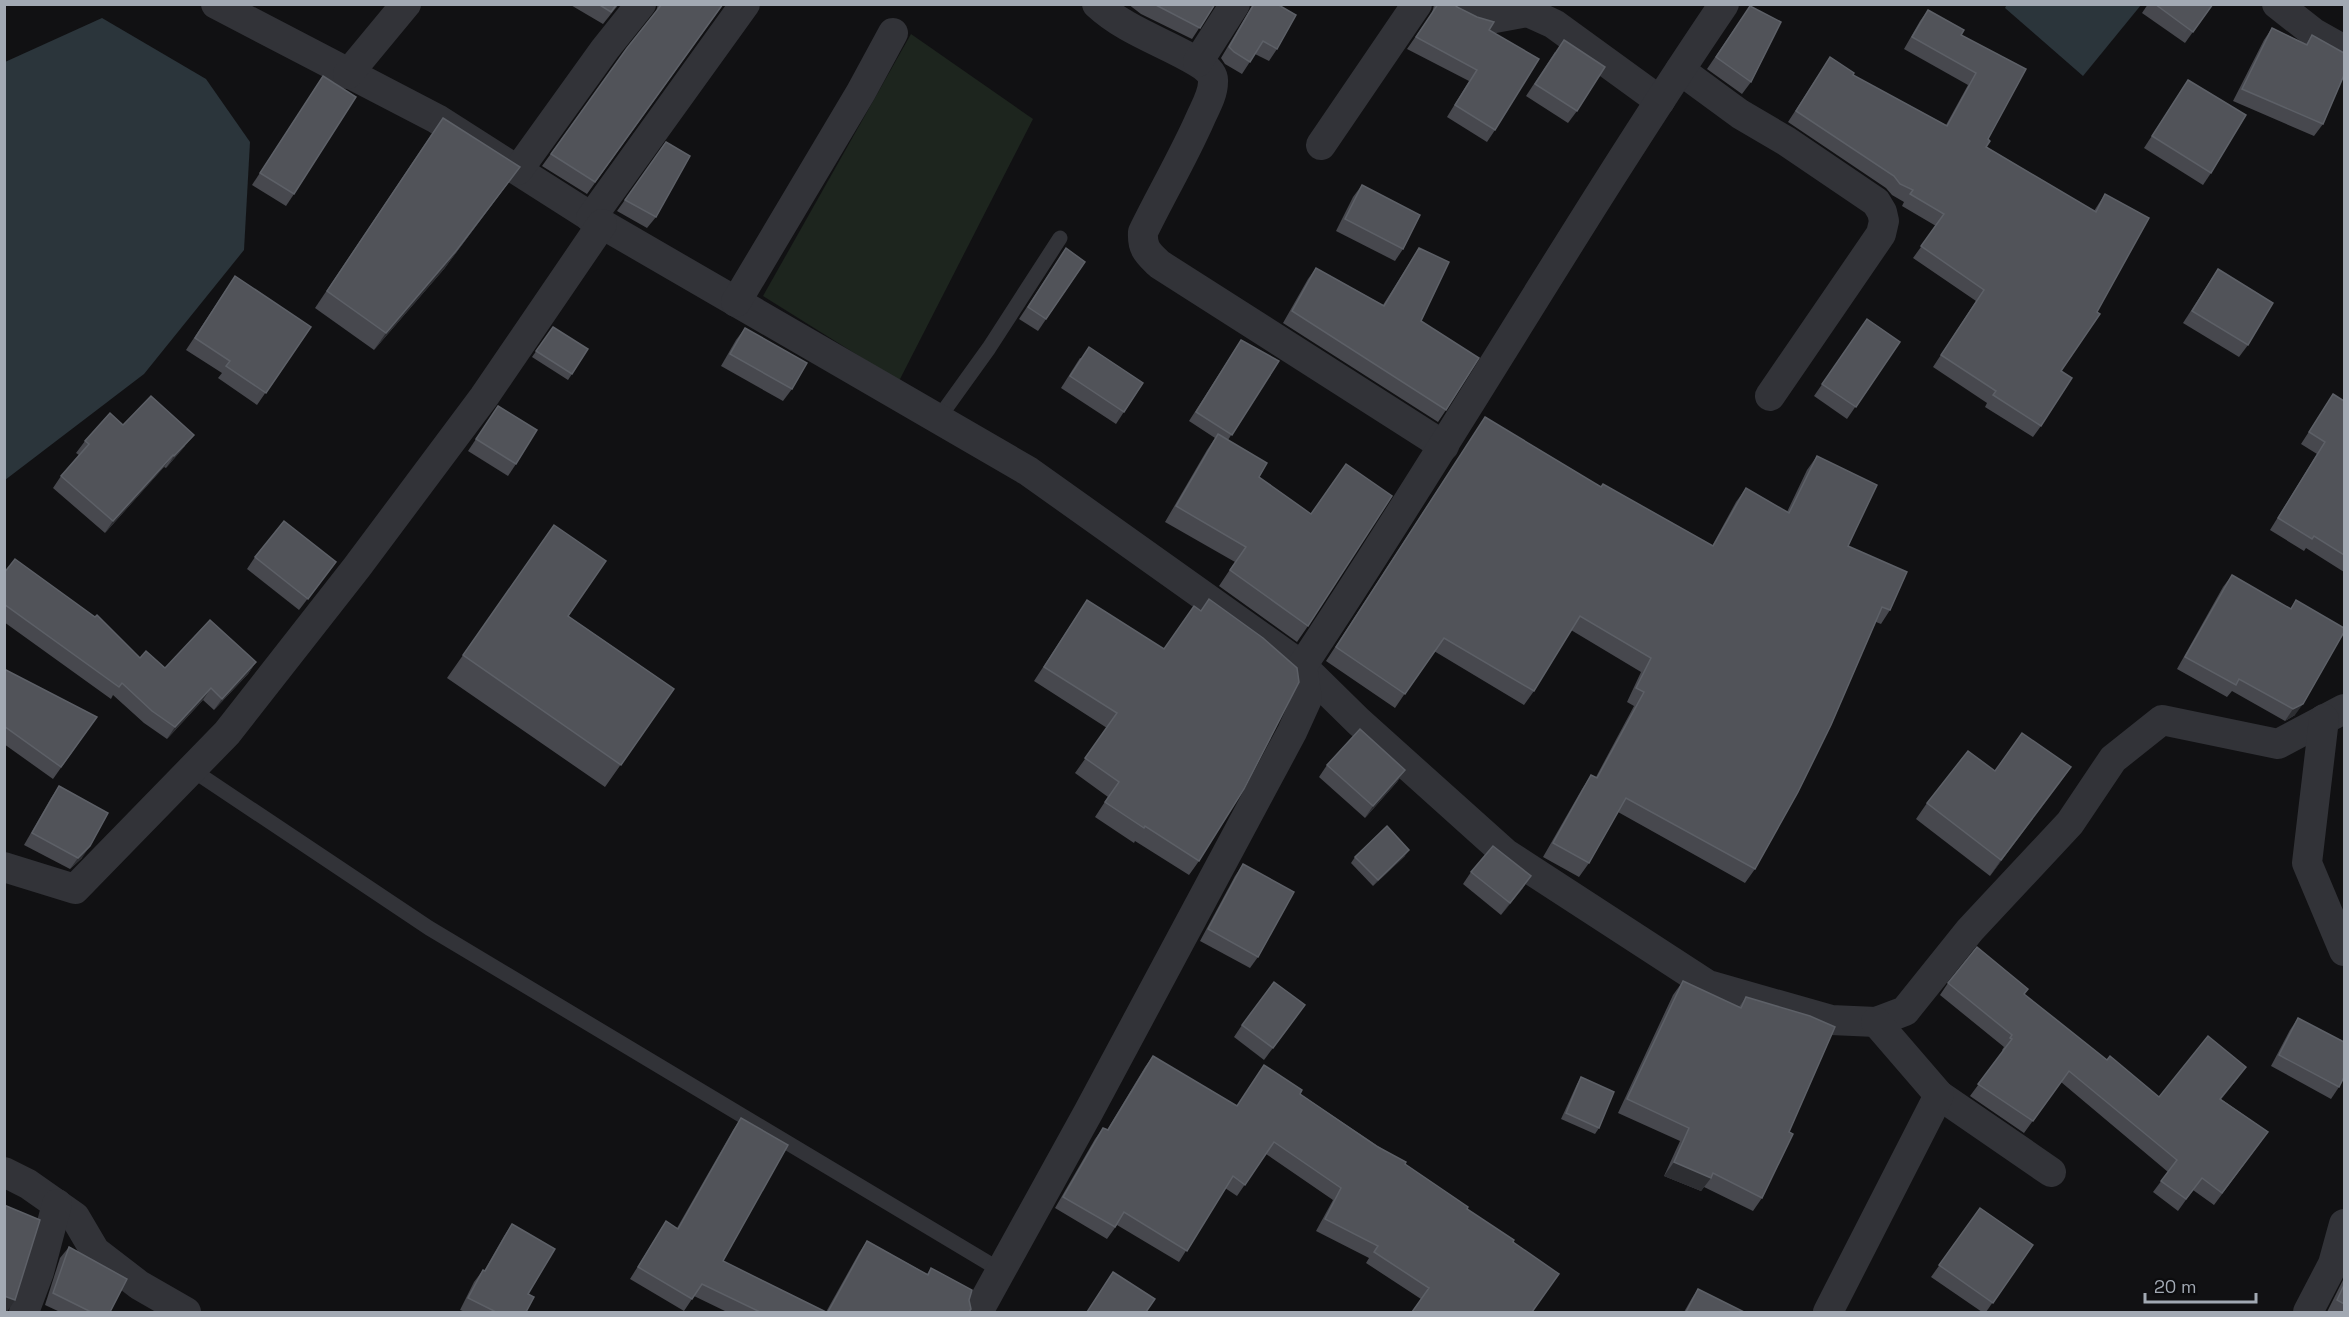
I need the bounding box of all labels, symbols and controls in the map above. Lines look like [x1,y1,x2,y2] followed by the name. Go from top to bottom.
[2145,1266,2256,1304] scale bar
[2154,1275,2197,1298] text: 20 m

